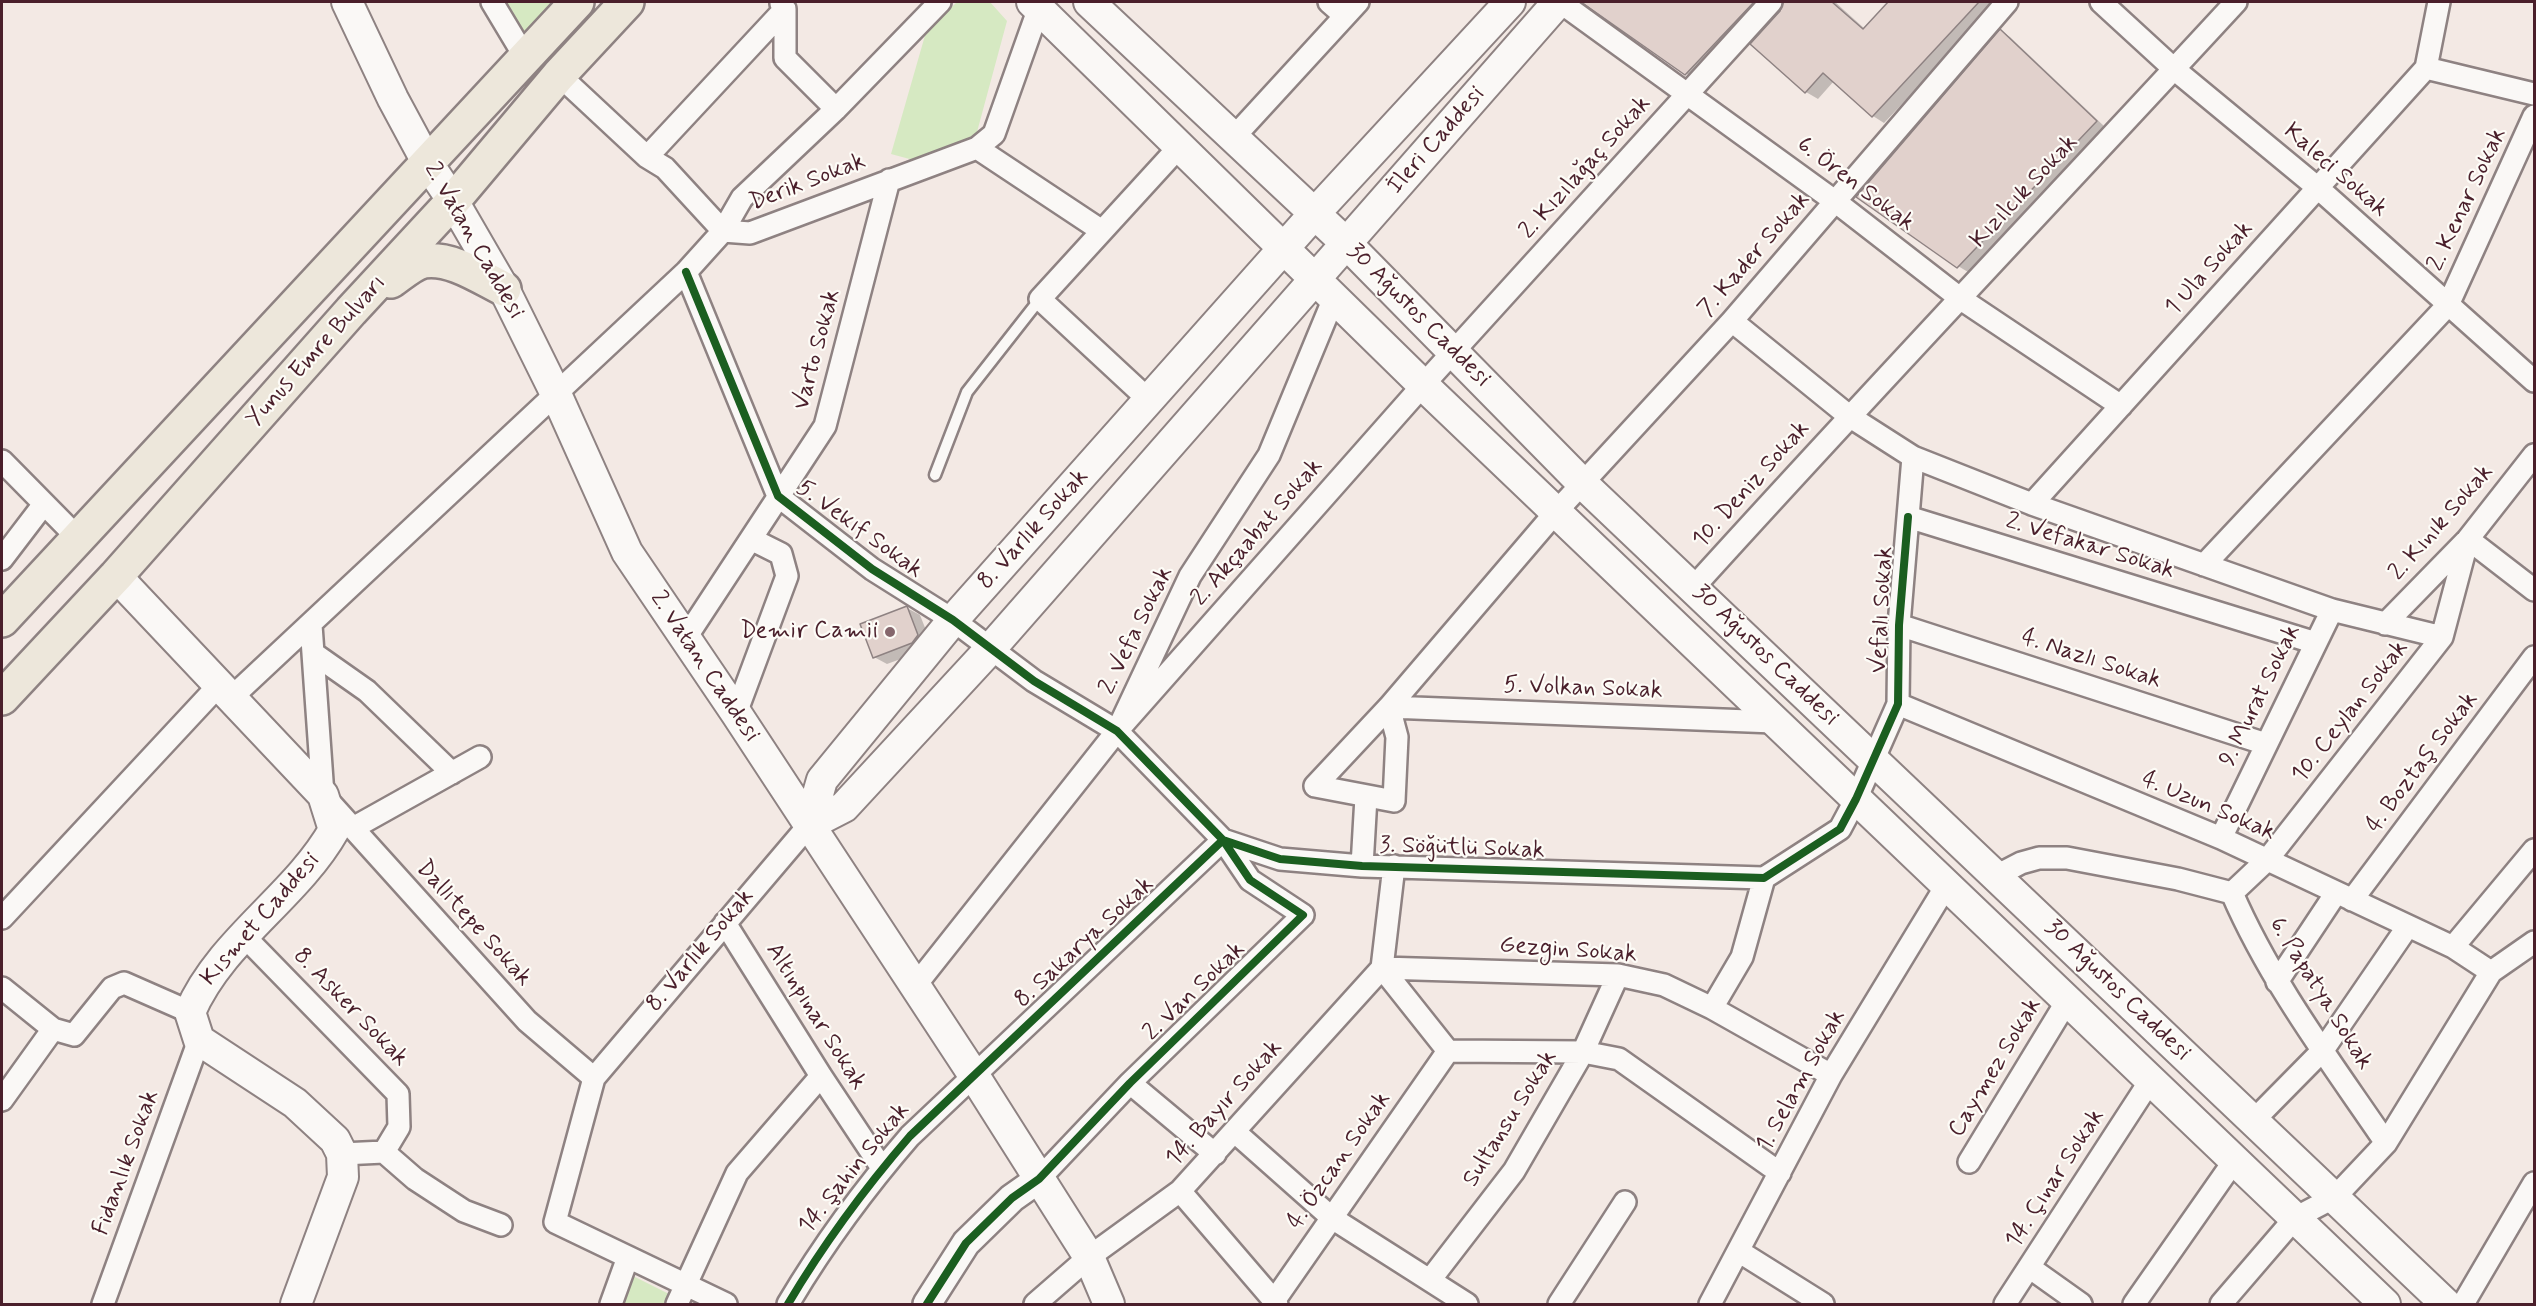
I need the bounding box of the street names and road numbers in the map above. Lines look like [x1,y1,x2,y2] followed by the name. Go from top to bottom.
[1382,81,1492,201] street label: İleri Caddesi
[1514,90,1658,246] street label: 2. Kızılağaç Sokak
[2277,118,2393,224] street label: Kaleci Sokak
[2422,124,2514,276] street label: 2. Kenar Sokak
[1965,129,2085,255] street label: Kızılcık Sokak
[1790,131,1920,239] street label: 6. Ören Sokak
[746,148,870,218] street label: Derik Sokak
[417,158,529,324] street label: 2. Vatan Caddesi
[1693,186,1817,324] street label: 7. Kader Sokak
[2160,216,2260,322] street label: 1 Ula Sokak
[1340,238,1496,394] street label: 30 Ağustos Caddesi
[241,270,393,434] street label: Yunus Emre Bulvarı
[788,286,848,414] street label: Varto Sokak
[1687,415,1817,555] street label: 10. Deniz Sokak
[1186,453,1330,613] street label: 2. Akçaabat Sokak
[2384,459,2500,587] street label: 2. Kınık Sokak
[972,464,1096,596] street label: 8. Varlık Sokak
[790,474,928,586] street label: 5. Vekıf Sokak
[2002,508,2178,586] street label: 2. Vefakar Sokak
[1865,546,1901,674] street label: Vefalı Sokak
[1094,562,1180,700] street label: 2. Vefa Sokak
[1686,579,1844,733] street label: 30 Ağustos Caddesi
[643,586,765,748] street label: 2. Vatan Caddesi
[2214,620,2308,772] street label: 9. Murat Sokak
[2017,624,2165,696] street label: 4. Nazlı Sokak
[2286,635,2416,789] street label: 10. Ceylan Sokak
[1503,672,1663,706] street label: 5. Volkan Sokak
[2361,687,2485,839] street label: 4. Boztaş Sokak
[2137,766,2279,848] street label: 4. Uzun Sokak
[1379,832,1545,866] street label: 3. Söğütlü Sokak
[195,847,327,993] street label: Kısmet Caddesi
[409,855,537,993] street label: Dallıtepe Sokak
[1009,871,1161,1015] street label: 8. Sakarya Sokak
[641,883,761,1019] street label: 8. Varlık Sokak
[2262,912,2378,1076] street label: 6. Papatya Sokak
[2038,914,2196,1068] street label: 30 Ağustos Caddesi
[1498,932,1638,970] street label: Gezgin Sokak
[1138,936,1252,1048] street label: 2. Van Sokak
[758,938,872,1096] street label: Altınpınar Sokak
[286,943,414,1073] street label: 8. Asker Sokak
[1943,993,2049,1143] street label: Caymez Sokak
[1751,1005,1853,1157] street label: 1. Selam Sokak
[1161,1035,1289,1173] street label: 14. Bayır Sokak
[1458,1045,1564,1193] street label: Sultansu Sokak
[87,1087,167,1239] street label: Fidanlık Sokak
[1282,1087,1398,1235] street label: 4. Özcan Sokak
[793,1098,917,1240] street label: 14. Şahin Sokak
[2000,1104,2112,1254] street label: 14. Çınar Sokak

